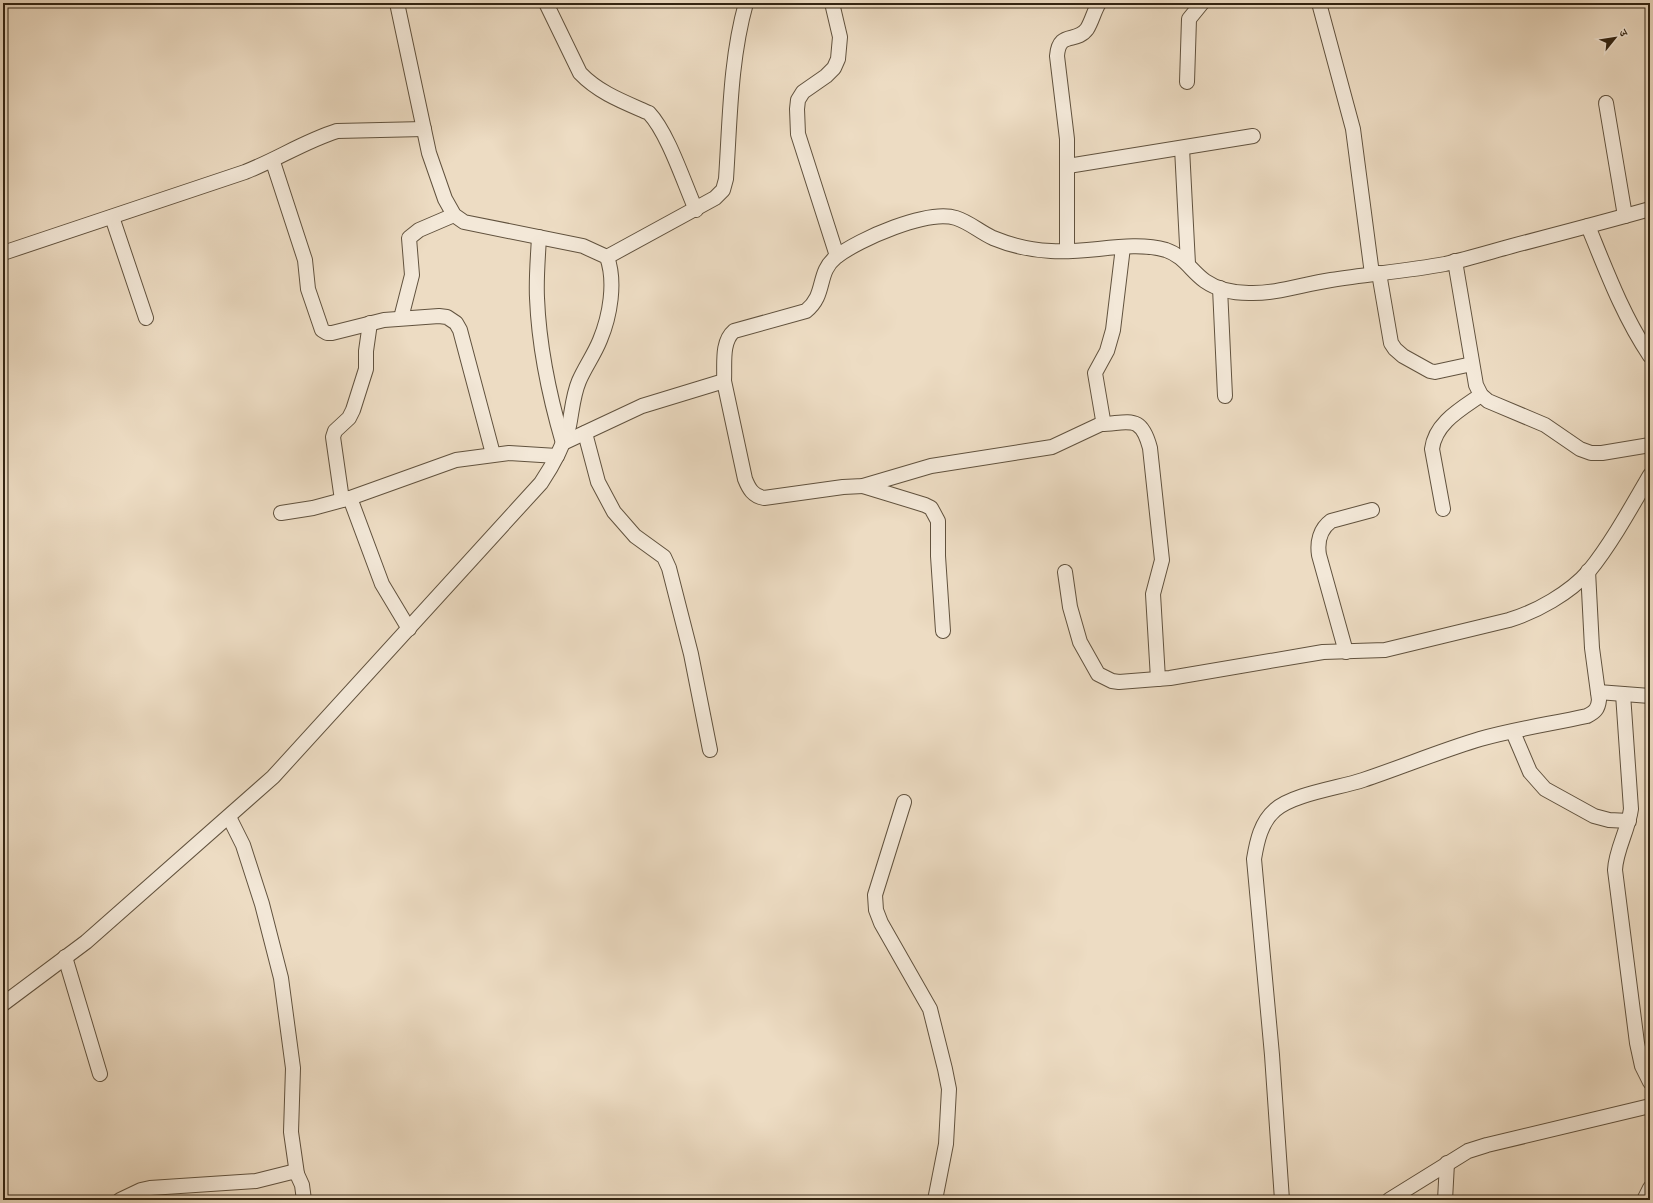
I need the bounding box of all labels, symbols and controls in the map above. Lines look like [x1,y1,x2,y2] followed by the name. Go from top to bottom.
[1595,18,1635,58] north arrow
[1616,28,1629,40] text: उ

